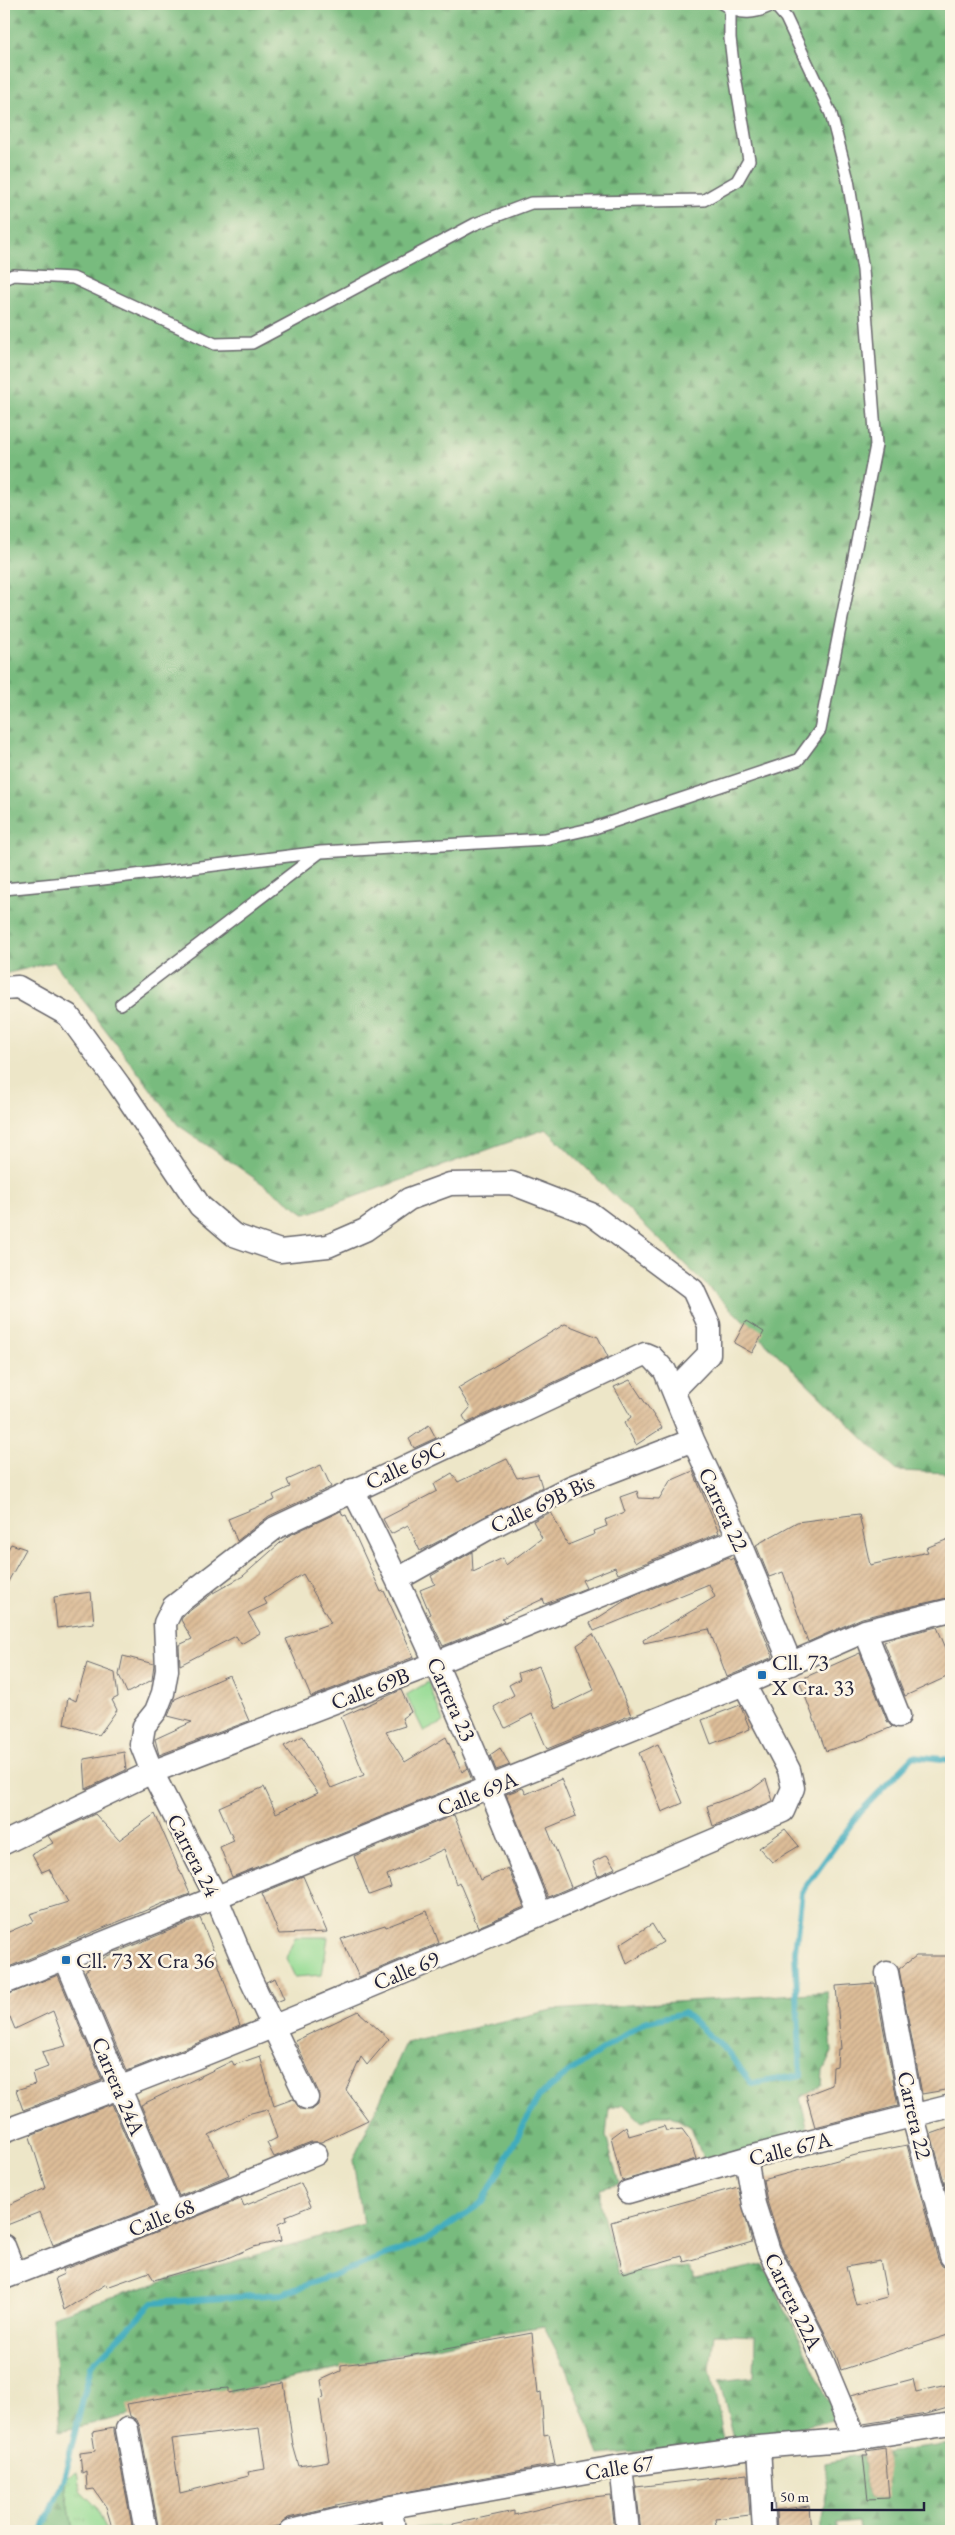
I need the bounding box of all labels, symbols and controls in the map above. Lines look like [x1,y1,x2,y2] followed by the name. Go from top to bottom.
[361,1434,450,1496] street label: Calle 69C
[692,1463,756,1556] street label: Carrera 22
[485,1467,599,1540] street label: Calle 69B Bis
[771,1648,854,1702] place label: Cll. 73 X Cra. 33
[420,1653,483,1746] street label: Carrera 23
[327,1660,414,1717] street label: Calle 69B
[756,1669,768,1681] marker: Cll. 73 X Cra. 33
[433,1764,522,1823] street label: Calle 69A
[160,1809,227,1902] street label: Carrera 24
[369,1943,444,1997] street label: Calle 69
[76,1946,215,1975] place label: Cll. 73 X Cra 36
[60,1954,72,1966] marker: Cll. 73 X Cra 36
[85,2032,153,2141] street label: Carrera 24A
[890,2068,939,2162] street label: Carrera 22
[746,2124,835,2173] street label: Calle 67A
[124,2191,199,2244] street label: Calle 68
[758,2248,830,2355] street label: Carrera 22A
[583,2448,656,2487] street label: Calle 67
[772,2480,925,2512] scale bar
[780,2487,809,2506] text: 50 m

